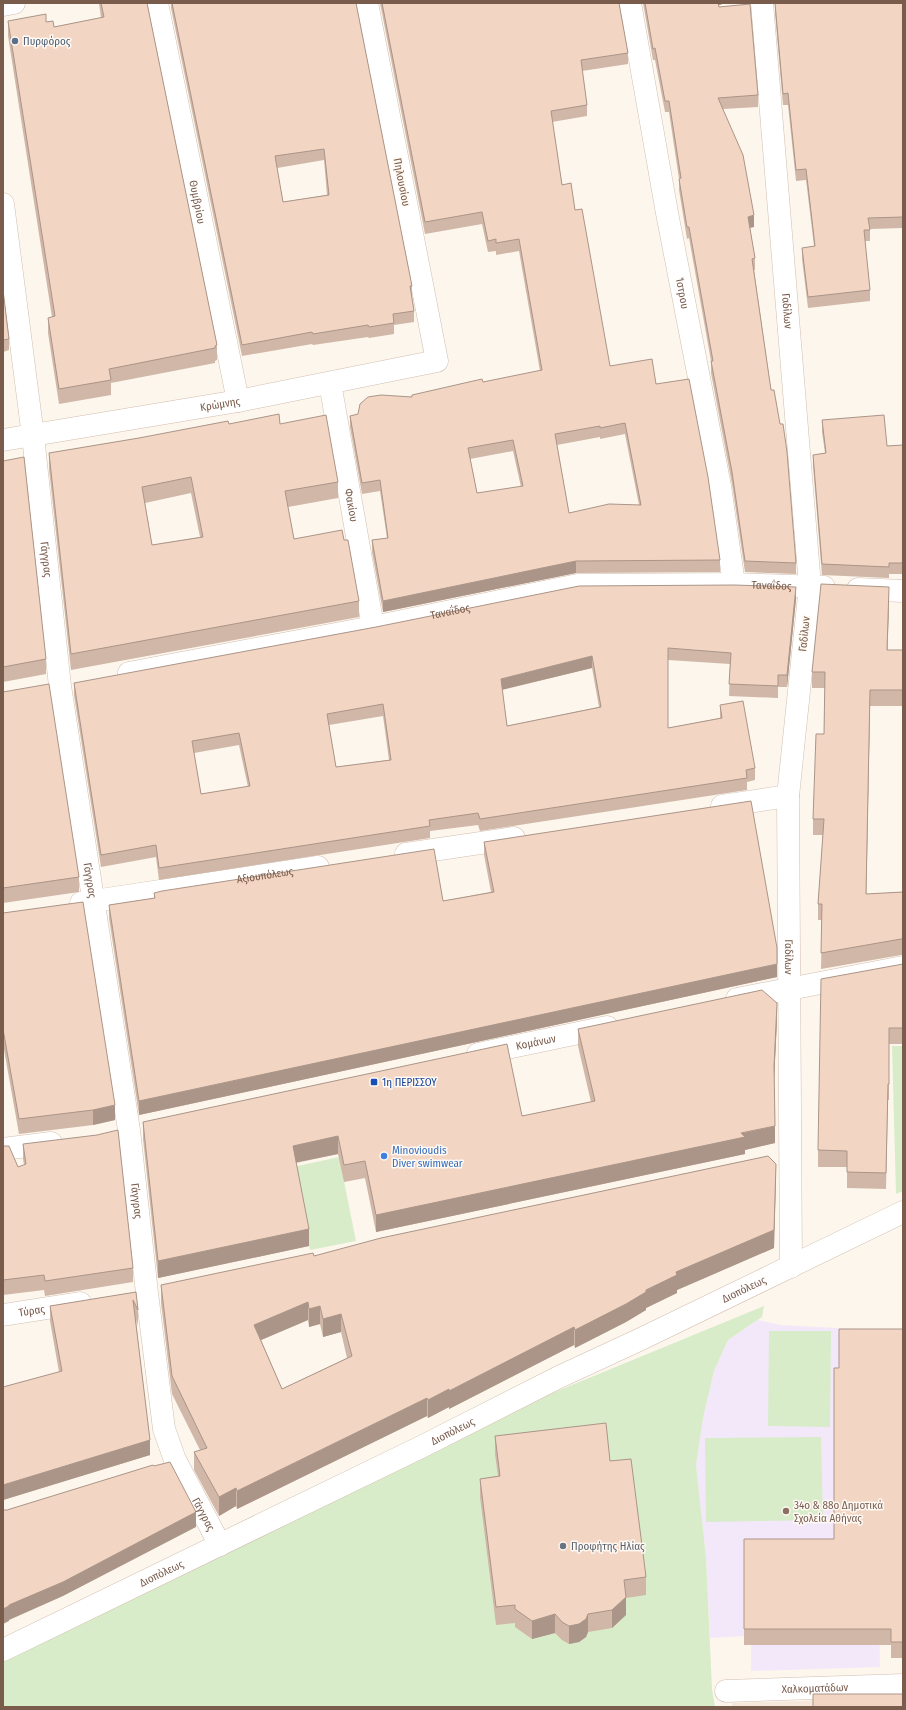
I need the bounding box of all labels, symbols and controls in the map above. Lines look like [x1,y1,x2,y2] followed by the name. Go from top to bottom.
[23,35,71,48] place label: Πυρφόρος
[10,36,20,46] marker: Πυρφόρος
[390,157,413,207] street label: Πηλουσίου
[186,179,208,225] street label: Θυμβρίου
[673,277,691,310] street label: Ίστρου
[779,293,795,329] street label: Γαδίλων
[199,395,241,414] street label: Κρώμνης
[342,488,360,523] street label: Φακίου
[37,541,54,578] street label: Γάγγρας
[751,579,792,593] street label: Ταναΐδος
[429,601,471,622] street label: Ταναΐδος
[796,616,813,652] street label: Γαδίλων
[81,862,99,899] street label: Γάγγρας
[236,865,295,886] street label: Αξιουπόλεως
[782,939,795,975] street label: Γαδίλων
[515,1032,557,1053] street label: Κομάνων
[382,1076,437,1089] place label: 1η ΠΕΡΙΣΣΟΥ
[369,1077,379,1087] marker: 1η ΠΕΡΙΣΣΟΥ
[392,1144,463,1170] place label: Minovioudis Diver swimwear
[379,1151,389,1161] marker: Minovioudis Diver swimwear
[128,1182,145,1220] street label: Γάγγρας
[720,1273,768,1306] street label: Διοπόλεως
[18,1303,46,1319] street label: Τύρας
[429,1415,477,1448] street label: Διοπόλεως
[189,1496,218,1534] street label: Γάγγρας
[794,1499,883,1525] place label: 34ο & 88ο Δημοτικά Σχολεία Αθήνας
[781,1506,791,1516] marker: 34ο & 88ο Δημοτικά Σχολεία Αθήνας
[571,1540,645,1553] place label: Προφήτης Ηλίας
[558,1541,568,1551] marker: Προφήτης Ηλίας
[137,1557,186,1590] street label: Διοπόλεως
[781,1681,849,1696] street label: Χαλκοματάδων

